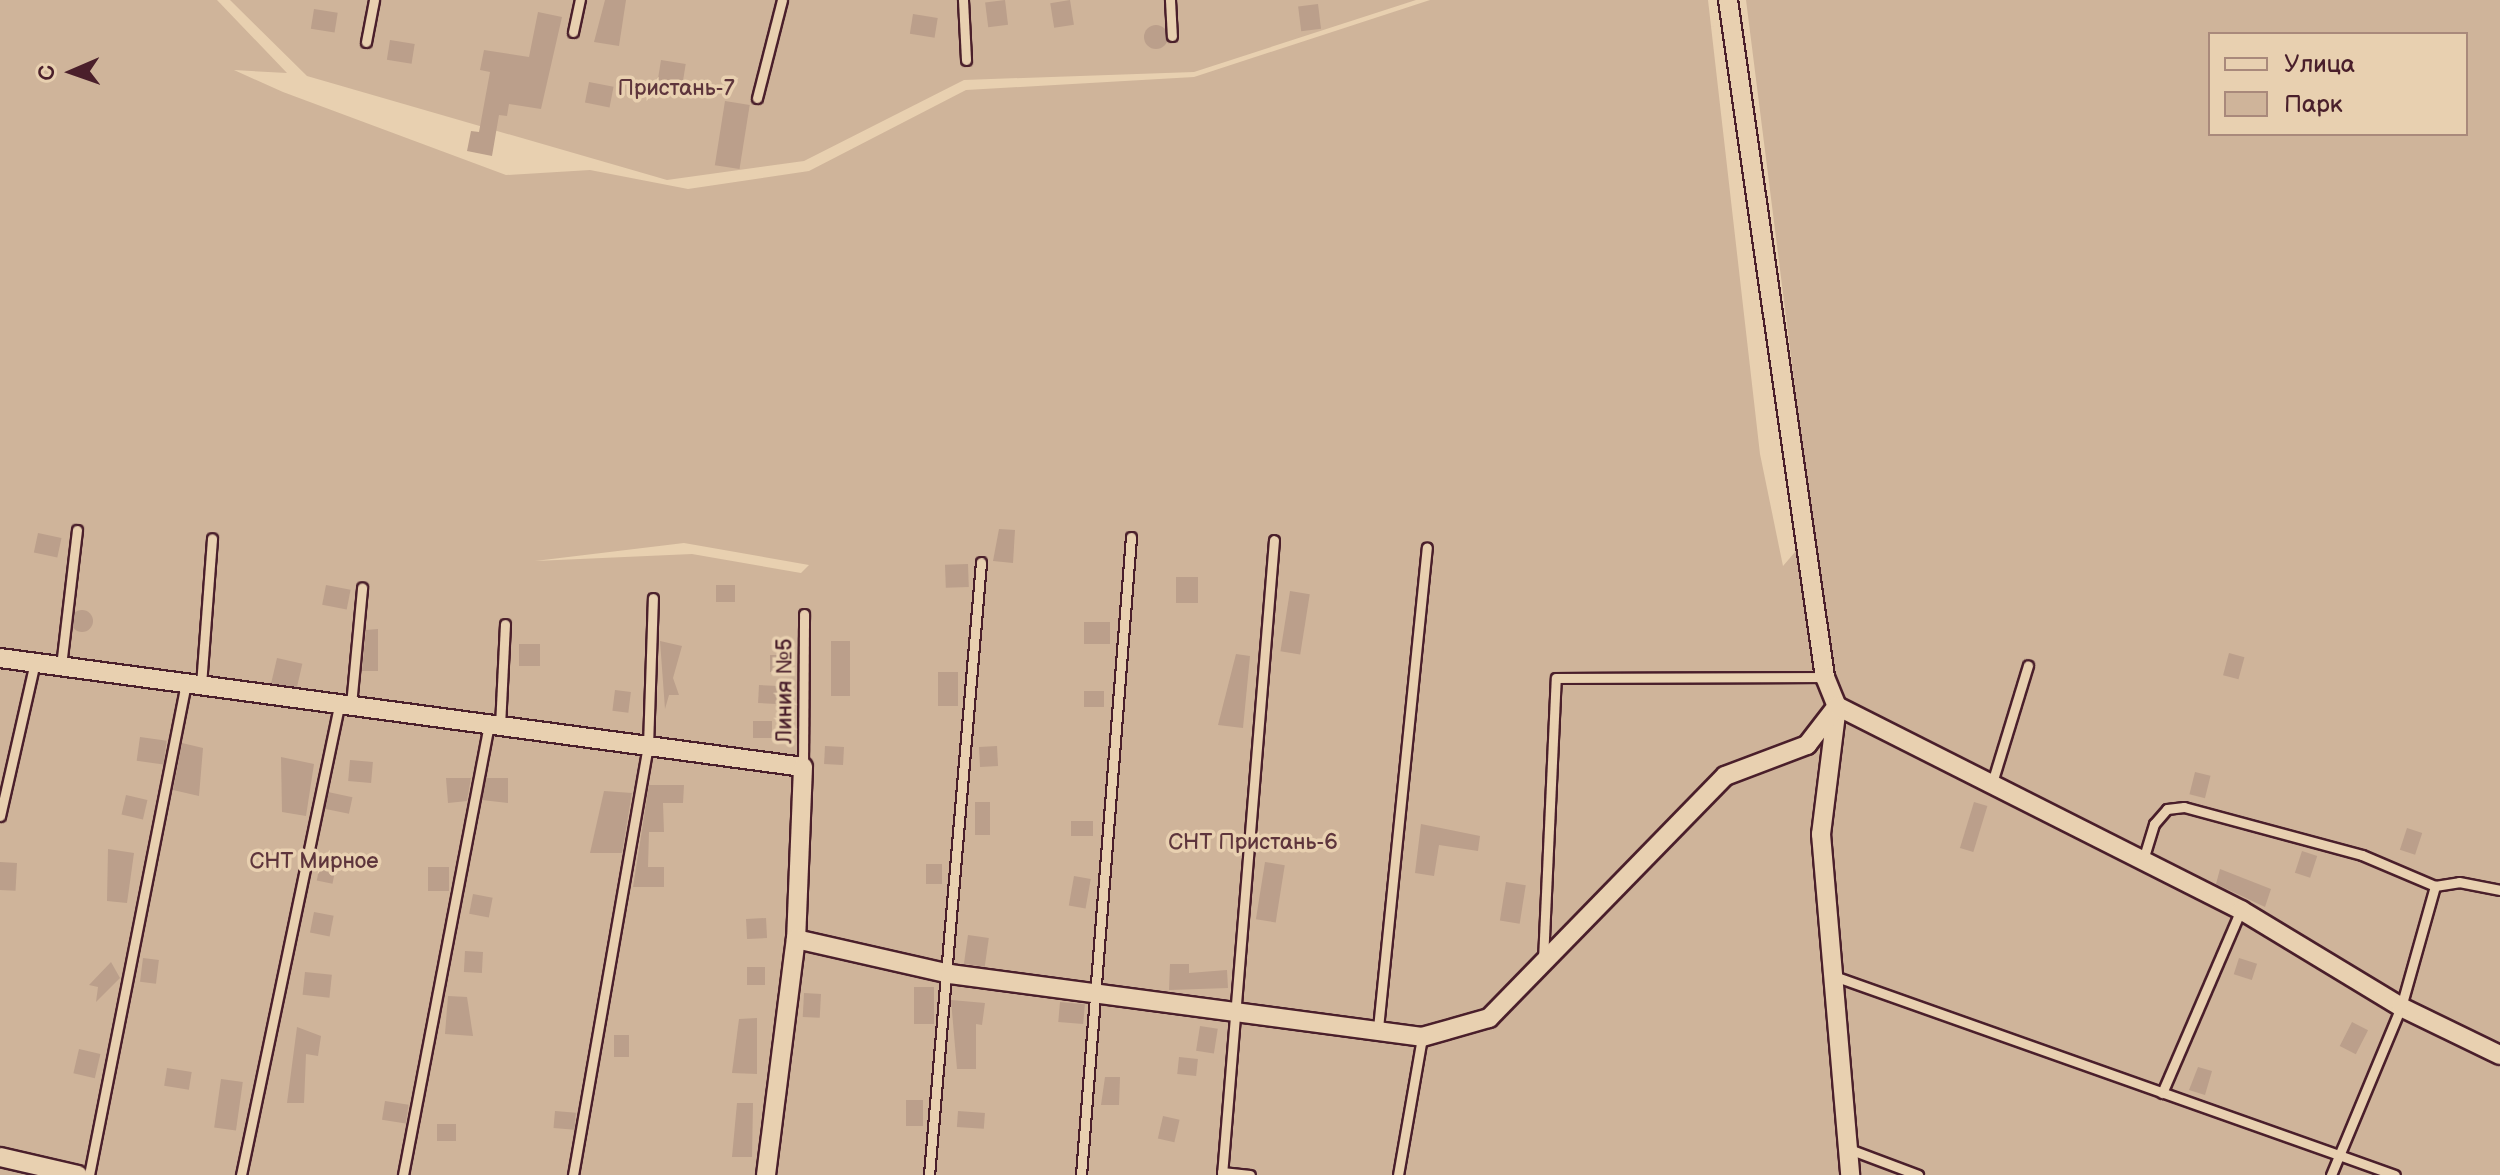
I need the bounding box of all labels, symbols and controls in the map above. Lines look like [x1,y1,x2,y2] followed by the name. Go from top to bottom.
[32,32,112,112] north arrow
[2208,32,2468,136] legend
[2284,50,2355,79] text: Улица
[34,65,61,81] text: С
[618,76,734,102] park label: Пристань-7
[2284,90,2342,119] text: Парк
[772,638,798,744] street label: Линия №5
[1168,830,1338,856] park label: СНТ Пристань-6
[249,849,379,875] park label: СНТ Мирное

